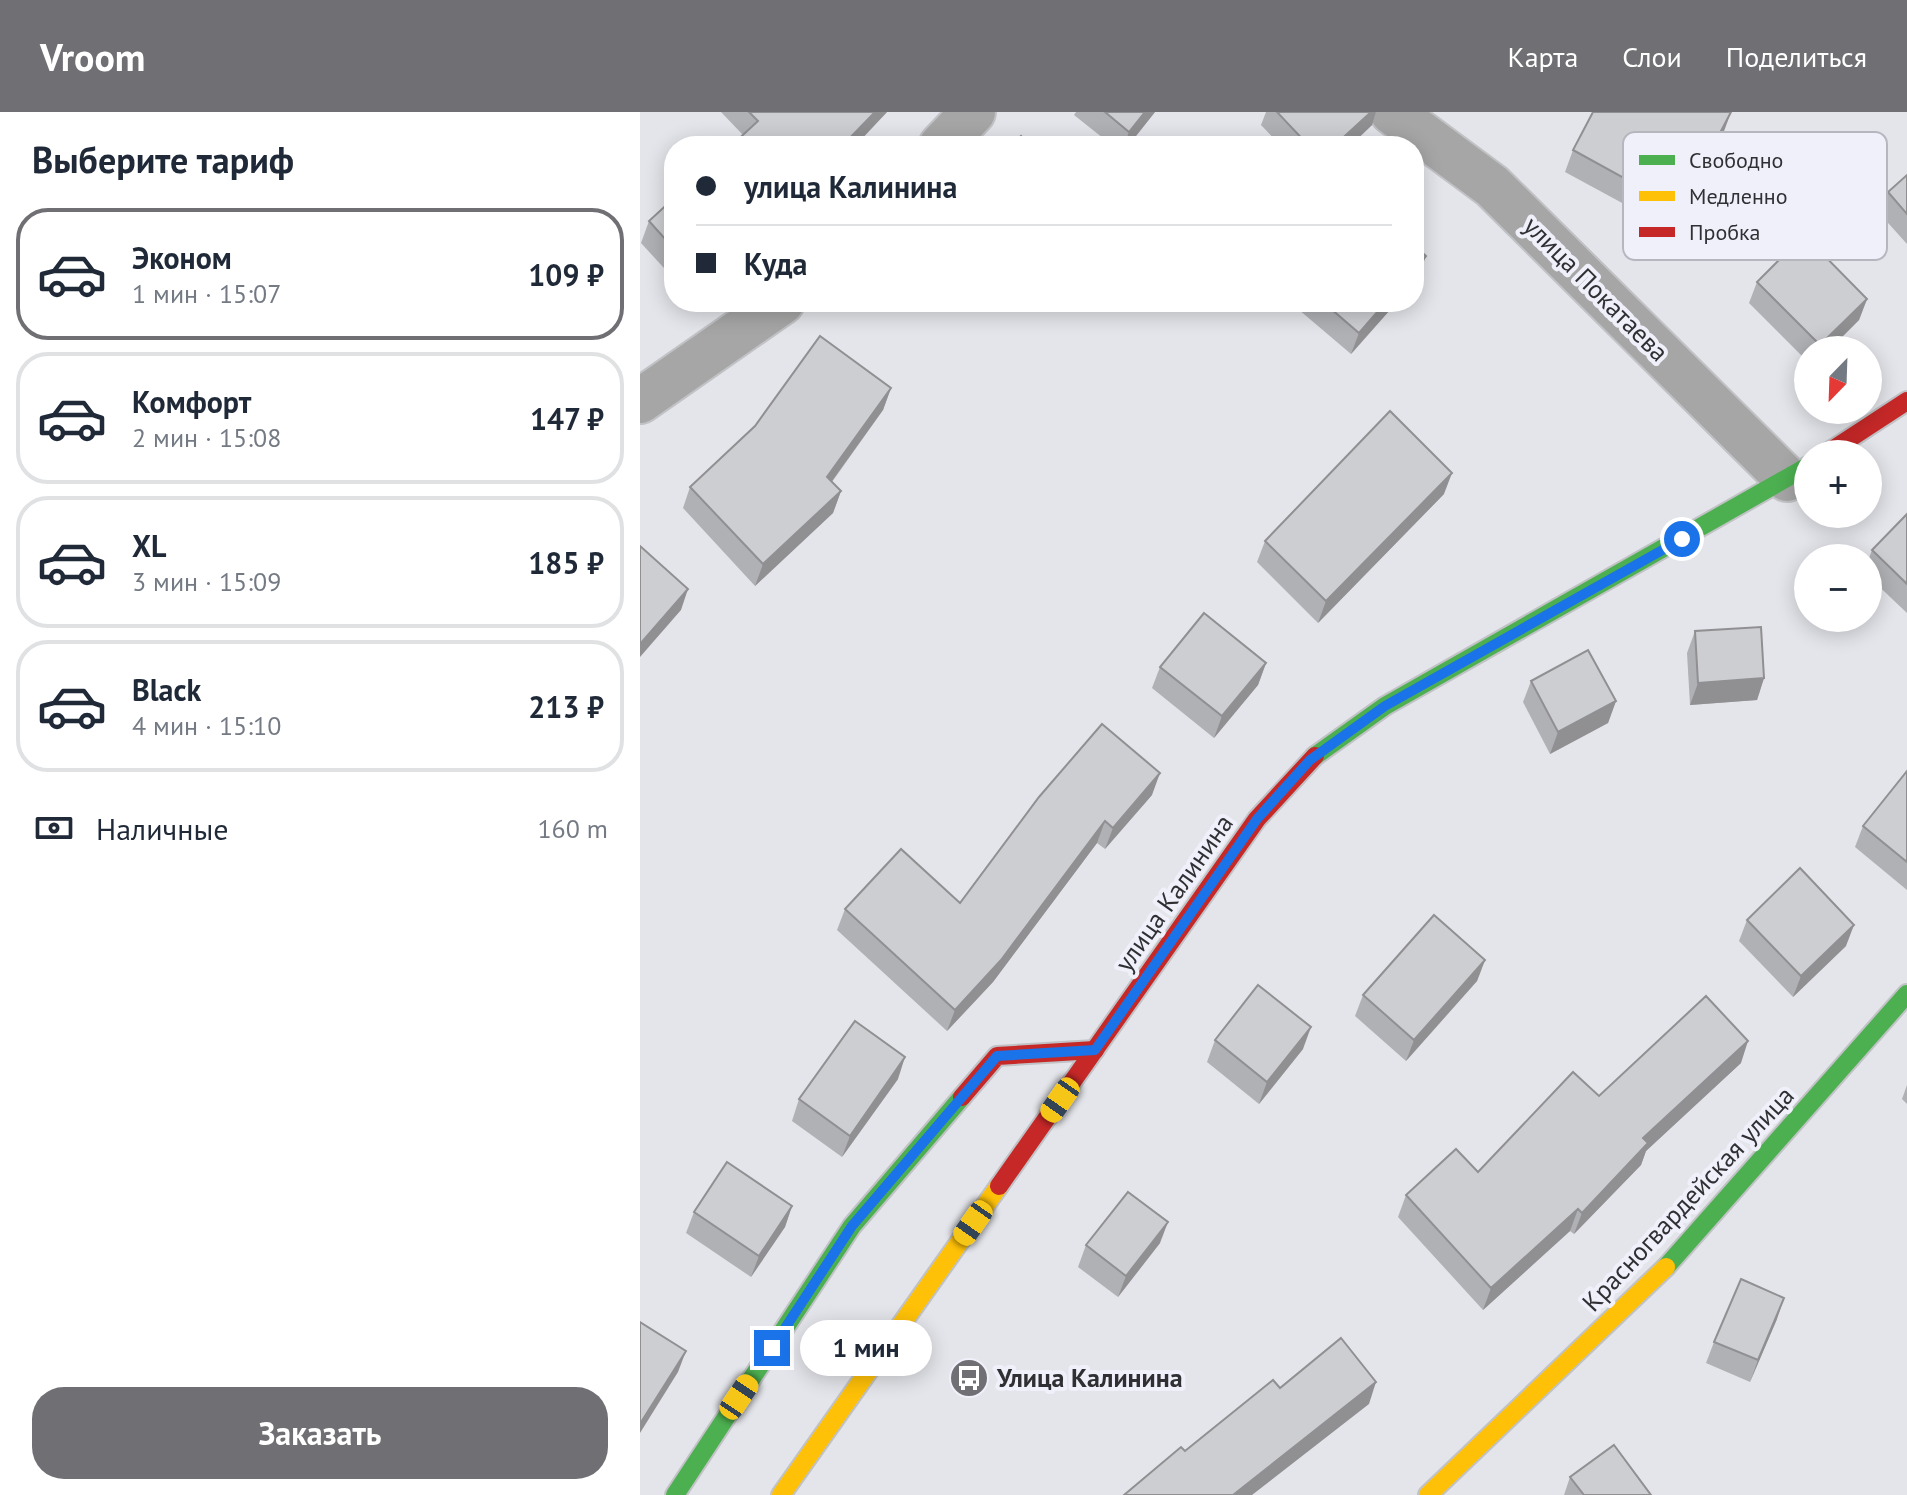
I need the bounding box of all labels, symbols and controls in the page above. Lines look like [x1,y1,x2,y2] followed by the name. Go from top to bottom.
[40,32,145,81] text: Vroom
[1508,38,1578,75] text: Карта
[1622,38,1682,75] text: Слои
[1726,38,1867,75] text: Поделиться
[1623,132,1887,260] legend
[32,136,294,183] text: Выберите тариф
[1689,146,1783,174] text: Свободно
[744,167,957,206] text: улица Калинина
[1689,182,1787,210] text: Медленно
[1517,209,1676,368] street label: улица Покатаева
[1689,218,1760,246] text: Пробка
[36,238,108,310] icon: car
[132,238,232,277] text: Эконом
[744,244,807,283] text: Куда
[528,255,604,294] text: 109 ₽
[132,277,281,310] text: 1 мин · 15:07
[1794,336,1882,424] north arrow
[1794,336,1882,632] map controls
[36,382,108,454] icon: car
[132,382,251,421] text: Комфорт
[530,399,604,438] text: 147 ₽
[132,421,281,454] text: 2 мин · 15:08
[1794,440,1882,528] button: +
[1664,521,1700,557] route start
[36,526,108,598] icon: car
[132,526,166,565] text: XL
[528,543,604,582] text: 185 ₽
[1794,544,1882,632] button: −
[132,565,281,598] text: 3 мин · 15:09
[36,670,108,742] icon: car
[132,670,201,709] text: Black
[528,687,604,726] text: 213 ₽
[132,709,281,742] text: 4 мин · 15:10
[32,806,76,850] icon: cash
[1107,808,1240,978] street label: улица Калинина
[96,809,228,848] text: Наличные
[537,812,608,845] text: 160 m
[1036,1073,1084,1127] car
[1575,1079,1801,1318] street label: Красногвардейская улица
[949,1196,997,1250] car
[800,1320,932,1376] callout: 1 мин
[754,1330,790,1366] route end
[833,1331,899,1364] text: 1 мин
[948,1357,990,1399] bus stop icon: Улица Калинина
[996,1361,1183,1394] place label: Улица Калинина
[716,1370,762,1424] car
[32,1387,608,1479] button: Заказать

